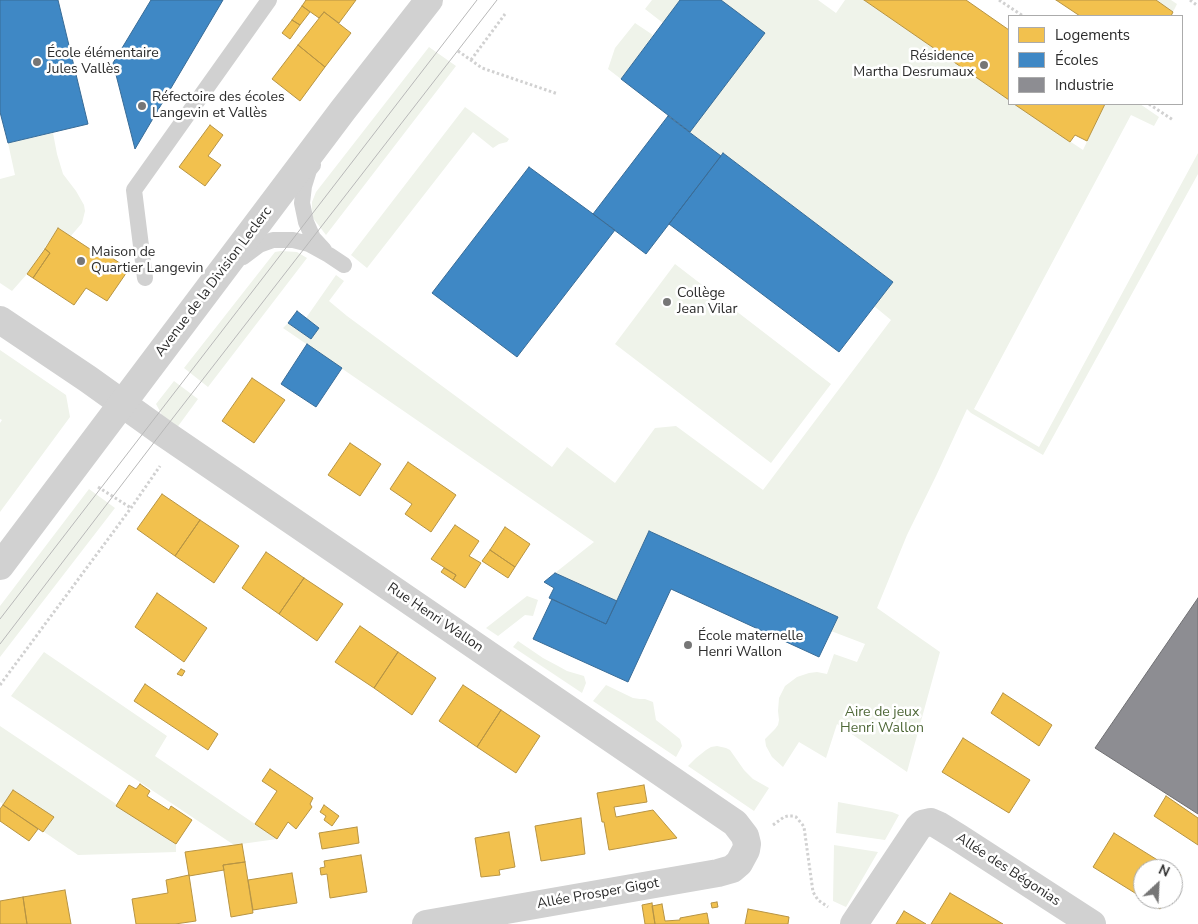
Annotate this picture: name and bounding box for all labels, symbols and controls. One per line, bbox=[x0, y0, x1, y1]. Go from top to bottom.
legend bbox=[1008, 15, 1183, 105]
text: Logements bbox=[1055, 25, 1130, 45]
place label: École élémentaire Jules Vallès bbox=[47, 46, 159, 78]
place label: Résidence Martha Desrumaux bbox=[853, 49, 974, 82]
text: Écoles bbox=[1055, 50, 1098, 70]
marker: École élémentaire Jules Vallès bbox=[31, 56, 43, 68]
marker: Résidence Martha Desrumaux bbox=[978, 59, 990, 71]
text: Industrie bbox=[1055, 75, 1114, 95]
place label: Réfectoire des écoles Langevin et Vallès bbox=[152, 90, 285, 122]
marker: Réfectoire des écoles Langevin et Vallès bbox=[136, 100, 148, 112]
street label: Avenue de la Division Leclerc bbox=[152, 204, 276, 360]
place label: Maison de Quartier Langevin bbox=[91, 245, 204, 278]
marker: Maison de Quartier Langevin bbox=[75, 255, 87, 267]
place label: Collège Jean Vilar bbox=[677, 286, 737, 318]
marker: Collège Jean Vilar bbox=[661, 296, 673, 308]
street label: Rue Henri Wallon bbox=[384, 580, 486, 656]
place label: École maternelle Henri Wallon bbox=[698, 629, 803, 662]
marker: École maternelle Henri Wallon bbox=[682, 639, 694, 651]
park label: Aire de jeux Henri Wallon bbox=[840, 705, 924, 738]
street label: Allée des Bégonias bbox=[953, 830, 1063, 910]
north arrow bbox=[1133, 859, 1183, 909]
text: N bbox=[1155, 860, 1173, 882]
street label: Allée Prosper Gigot bbox=[536, 875, 660, 913]

